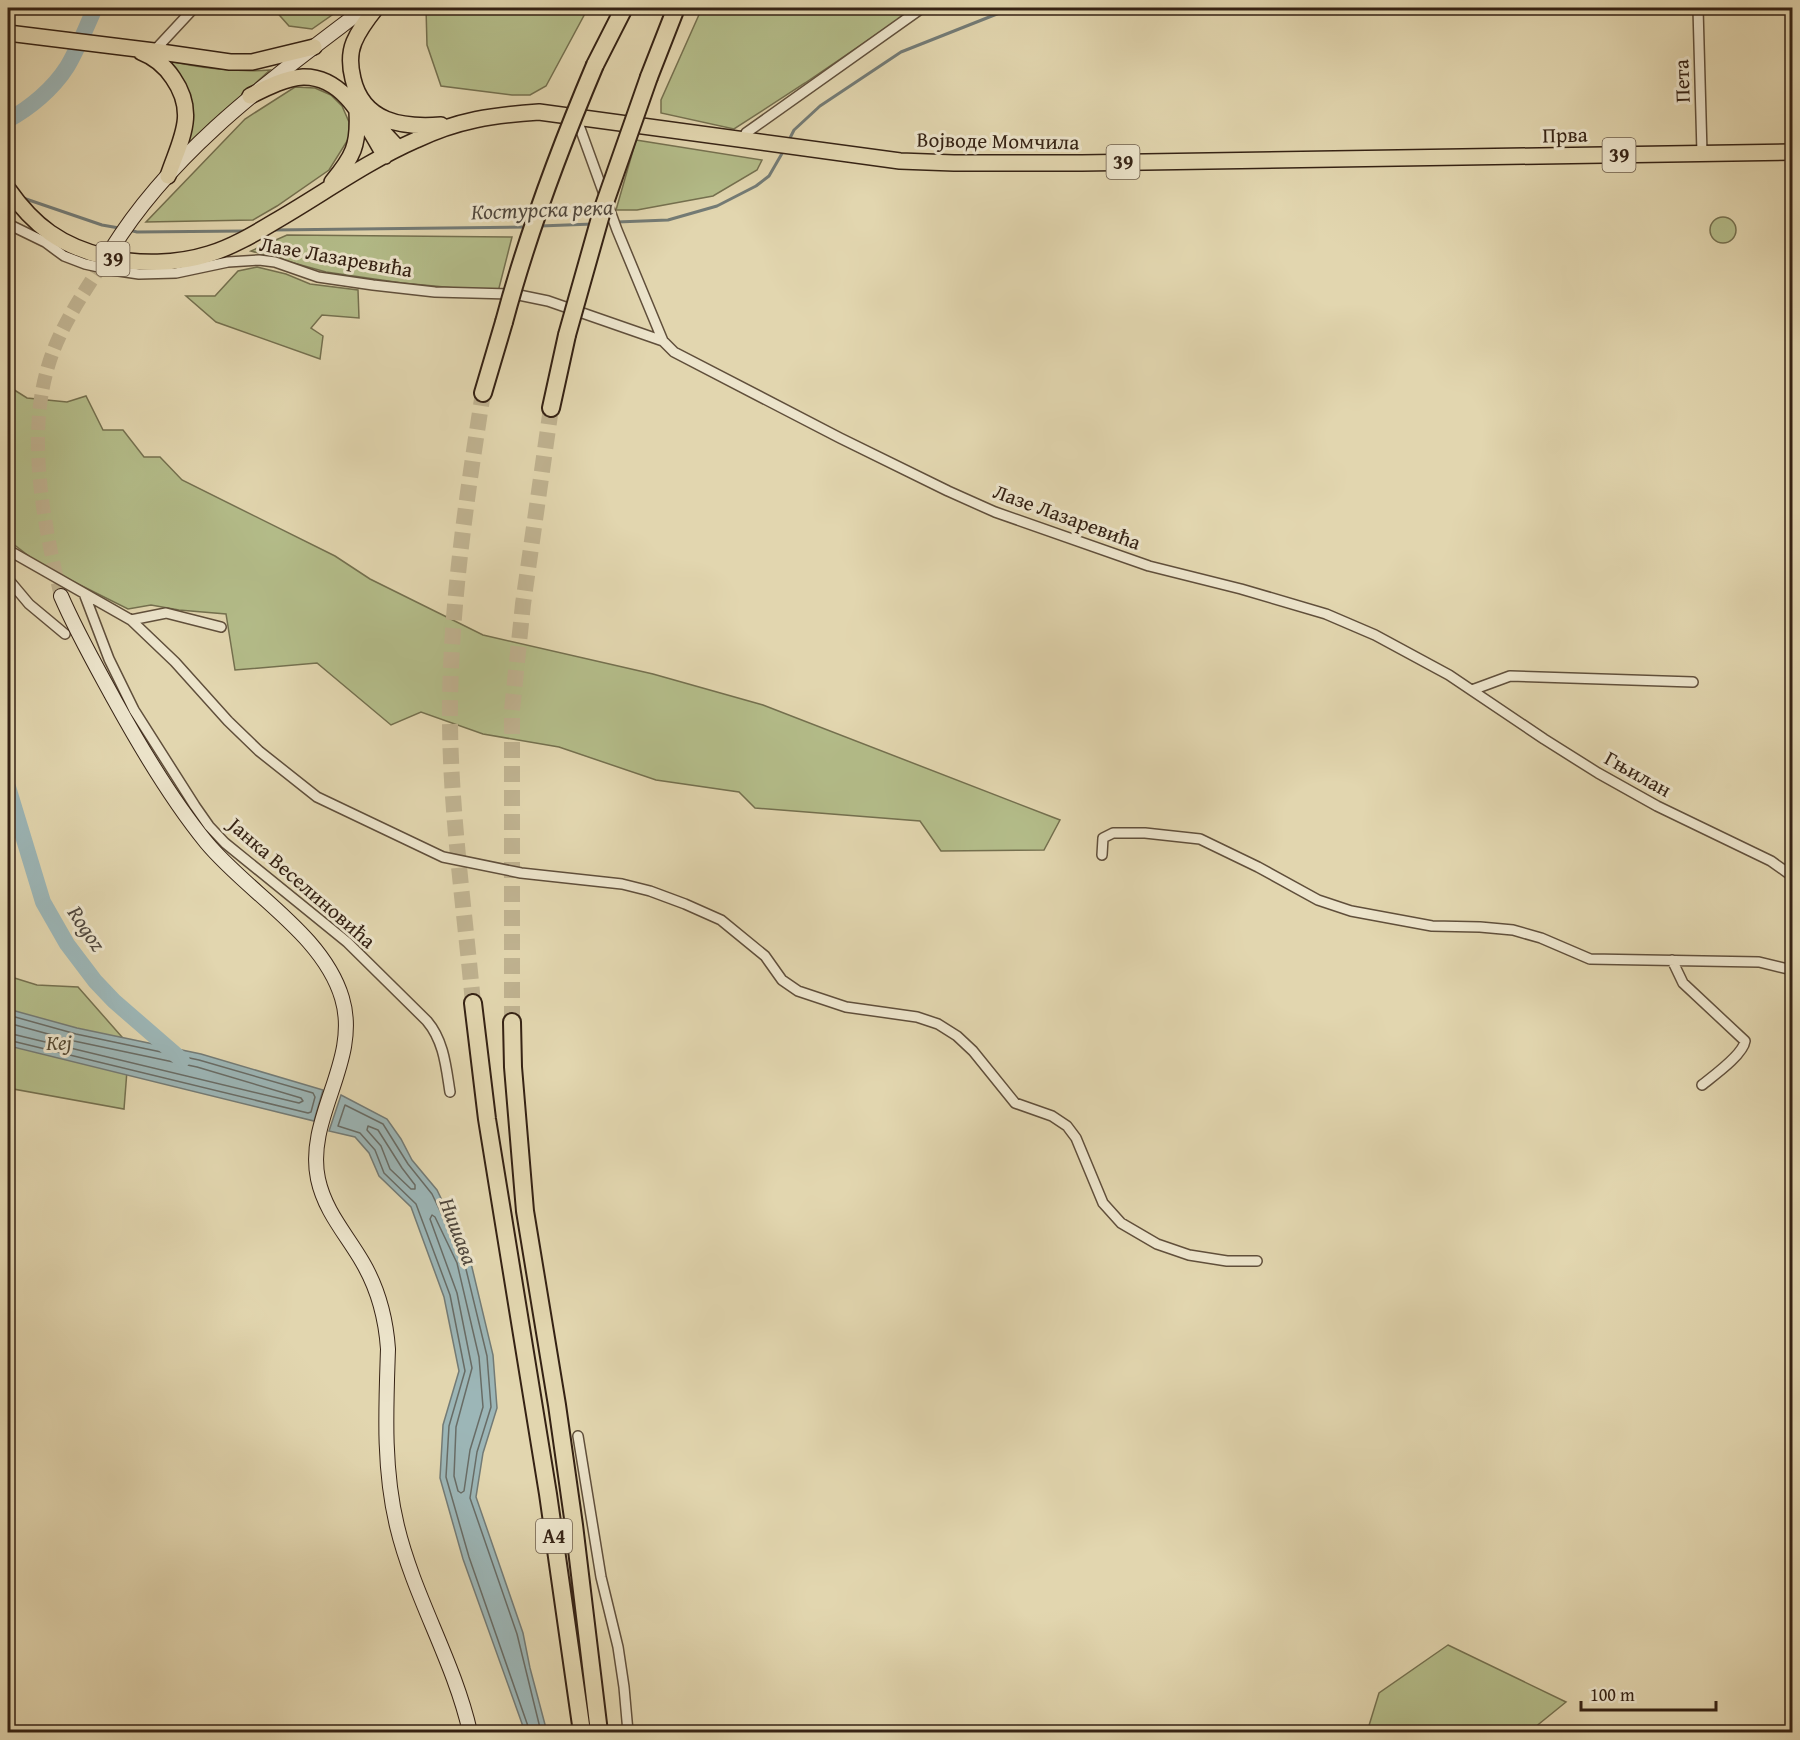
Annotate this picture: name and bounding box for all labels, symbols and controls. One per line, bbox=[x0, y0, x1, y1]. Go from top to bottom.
street label: Пета bbox=[1665, 59, 1698, 103]
street label: Прва bbox=[1542, 119, 1588, 150]
street label: Војводе Момчила bbox=[916, 124, 1080, 157]
road number: 39 bbox=[1602, 138, 1636, 172]
road number: 39 bbox=[1106, 145, 1140, 179]
water label: Костурска река bbox=[470, 191, 614, 227]
street label: Лазе Лазаревића bbox=[257, 228, 415, 285]
road number: 39 bbox=[96, 242, 130, 276]
street label: Лазе Лазаревића bbox=[989, 475, 1145, 558]
street label: Гњилан bbox=[1599, 742, 1677, 805]
street label: Јанка Веселиновића bbox=[219, 808, 383, 956]
water label: Rogoz bbox=[59, 898, 114, 958]
park label: Кеј bbox=[46, 1027, 72, 1058]
water label: Нишава bbox=[432, 1193, 486, 1269]
road number: A4 bbox=[536, 1519, 572, 1553]
scale bar bbox=[1581, 1674, 1716, 1712]
text: 100 m bbox=[1590, 1681, 1635, 1708]

